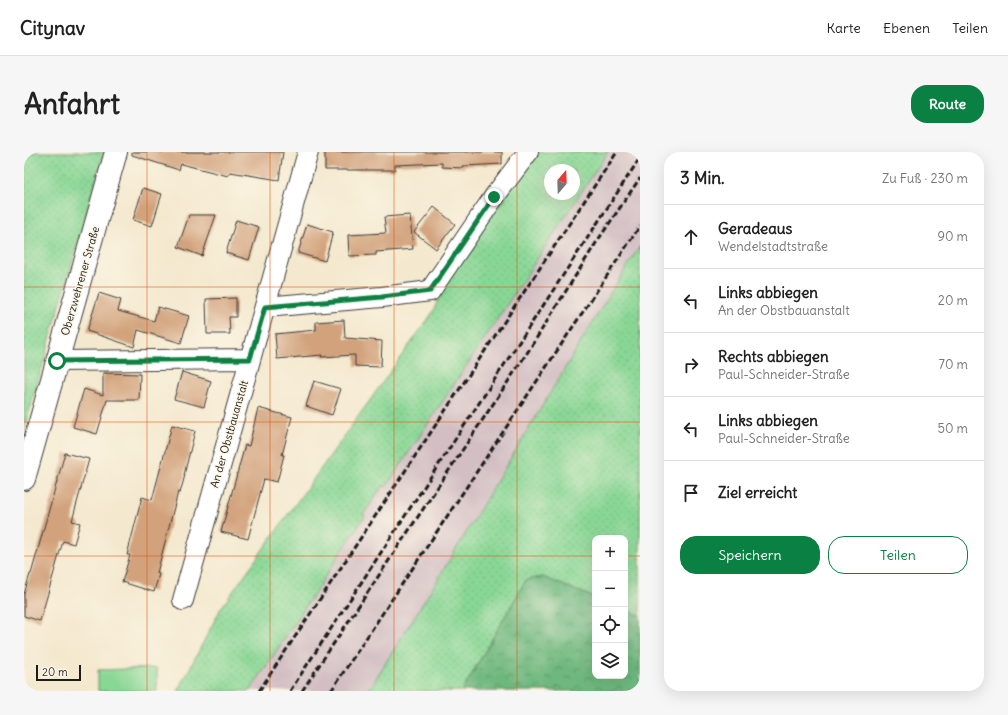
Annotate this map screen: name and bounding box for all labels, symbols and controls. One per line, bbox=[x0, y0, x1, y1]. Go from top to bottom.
text: Citynav bbox=[20, 16, 85, 40]
text: Karte bbox=[827, 19, 861, 37]
text: Ebenen bbox=[883, 19, 930, 37]
text: Teilen bbox=[952, 19, 988, 37]
button: Route bbox=[911, 85, 984, 123]
text: Anfahrt bbox=[24, 86, 120, 122]
north arrow bbox=[544, 164, 580, 200]
text: 3 Min. bbox=[680, 167, 725, 189]
text: Zu Fuß · 230 m bbox=[882, 170, 968, 187]
route end bbox=[485, 188, 503, 206]
text: Geradeaus bbox=[718, 219, 792, 238]
street label: Oberzwehrener Straße bbox=[58, 225, 102, 337]
icon: ahead bbox=[680, 226, 702, 248]
text: 90 m bbox=[937, 228, 968, 245]
text: Wendelstadtstraße bbox=[718, 238, 828, 255]
text: Links abbiegen bbox=[718, 283, 818, 302]
icon: left bbox=[680, 290, 702, 312]
text: 20 m bbox=[938, 292, 968, 309]
text: An der Obstbauanstalt bbox=[718, 302, 850, 319]
text: Rechts abbiegen bbox=[718, 347, 829, 366]
route start bbox=[48, 352, 66, 370]
icon: right bbox=[680, 354, 702, 376]
text: 70 m bbox=[939, 356, 968, 373]
text: Paul-Schneider-Straße bbox=[718, 366, 850, 383]
street label: An der Obstbauanstalt bbox=[207, 378, 251, 489]
text: Links abbiegen bbox=[718, 411, 818, 430]
icon: left bbox=[680, 418, 702, 440]
text: 50 m bbox=[937, 420, 968, 437]
text: Paul-Schneider-Straße bbox=[718, 430, 850, 447]
icon: arrive bbox=[680, 482, 702, 504]
text: Ziel erreicht bbox=[718, 483, 797, 502]
map controls bbox=[592, 535, 628, 679]
button: + bbox=[592, 535, 628, 571]
button: Speichern bbox=[680, 536, 820, 574]
button: Teilen bbox=[828, 536, 968, 574]
button: − bbox=[592, 571, 628, 607]
button: locate bbox=[592, 607, 628, 643]
button: layers bbox=[592, 643, 628, 679]
scale bar bbox=[36, 663, 81, 682]
text: 20 m bbox=[42, 665, 68, 679]

